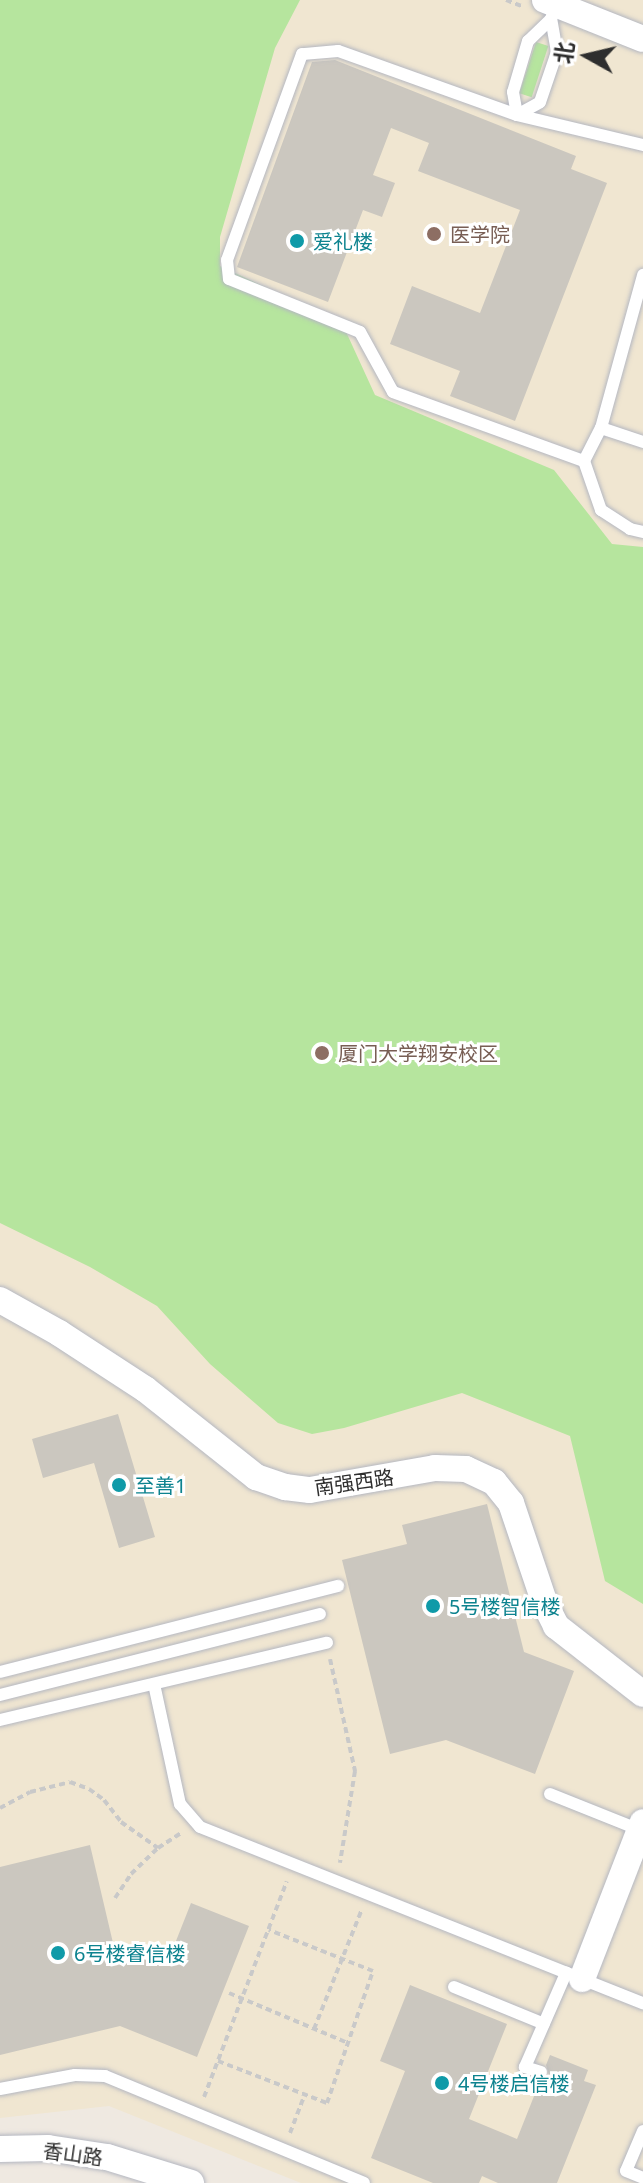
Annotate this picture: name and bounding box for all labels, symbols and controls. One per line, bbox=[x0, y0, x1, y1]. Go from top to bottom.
north arrow bbox=[547, 16, 627, 96]
text: 北 bbox=[547, 40, 580, 66]
place label: 医学院 bbox=[450, 222, 510, 246]
marker: 医学院 bbox=[425, 225, 443, 243]
place label: 爱礼楼 bbox=[313, 229, 373, 253]
marker: 爱礼楼 bbox=[288, 232, 306, 250]
place label: 厦门大学翔安校区 bbox=[338, 1041, 498, 1065]
marker: 厦门大学翔安校区 bbox=[313, 1044, 331, 1062]
street label: 南强西路 bbox=[313, 1465, 395, 1499]
place label: 至善1 bbox=[135, 1473, 186, 1497]
marker: 至善1 bbox=[110, 1476, 128, 1494]
place label: 5号楼智信楼 bbox=[449, 1594, 560, 1618]
marker: 5号楼智信楼 bbox=[424, 1597, 442, 1615]
place label: 6号楼睿信楼 bbox=[74, 1941, 185, 1965]
marker: 6号楼睿信楼 bbox=[49, 1944, 67, 1962]
place label: 4号楼启信楼 bbox=[458, 2071, 569, 2095]
marker: 4号楼启信楼 bbox=[433, 2074, 451, 2092]
street label: 香山路 bbox=[42, 2138, 104, 2170]

